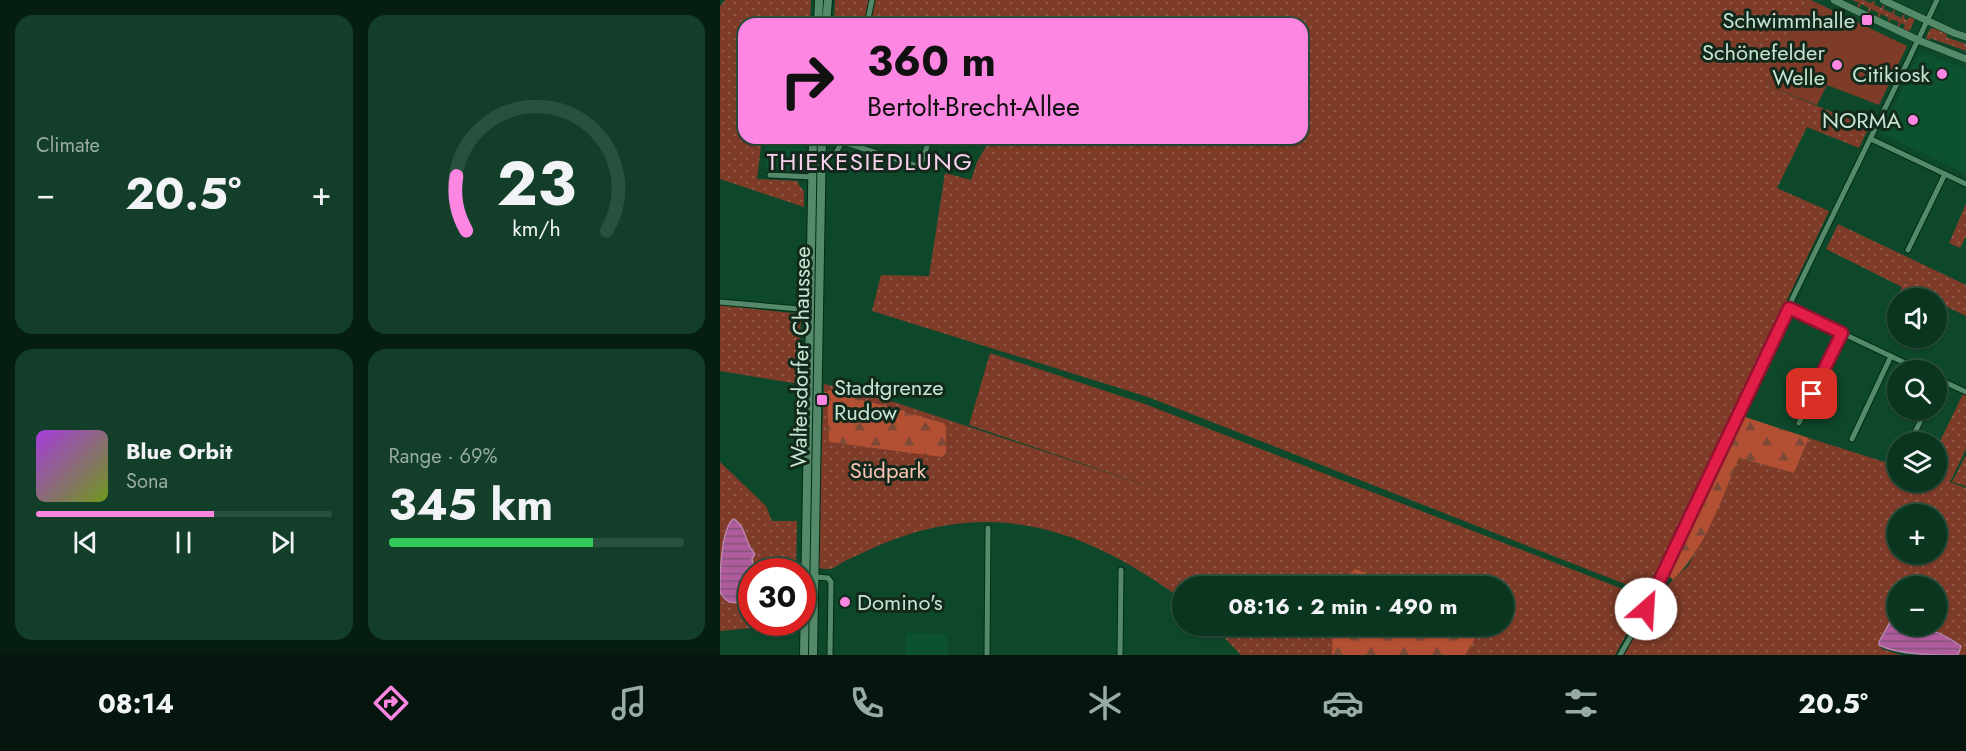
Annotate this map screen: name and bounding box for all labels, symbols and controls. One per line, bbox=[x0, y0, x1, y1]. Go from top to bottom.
place label: Schwimmhalle bbox=[1722, 4, 1855, 36]
marker: Schwimmhalle bbox=[1860, 13, 1874, 27]
text: 360 m bbox=[867, 31, 996, 92]
place label: Schönefelder Welle bbox=[1702, 36, 1825, 93]
icon: right bbox=[768, 42, 846, 120]
marker: Schönefelder Welle bbox=[1830, 58, 1844, 72]
place label: Citikiosk bbox=[1852, 58, 1930, 90]
marker: Citikiosk bbox=[1935, 67, 1949, 81]
text: Bertolt-Brecht-Allee bbox=[867, 87, 1080, 126]
place label: NORMA bbox=[1822, 104, 1901, 136]
marker: NORMA bbox=[1906, 113, 1920, 127]
text: Climate bbox=[36, 131, 100, 160]
text: 23 bbox=[496, 138, 576, 228]
district label: THIEKESIEDLUNG bbox=[767, 144, 973, 179]
text: 20.5° bbox=[125, 161, 241, 226]
text: − bbox=[36, 170, 55, 217]
text: + bbox=[311, 170, 331, 217]
text: km/h bbox=[512, 214, 560, 245]
street label: Waltersdorfer Chaussee bbox=[782, 246, 818, 468]
map controls bbox=[1887, 288, 1947, 636]
button: sound bbox=[1887, 288, 1947, 348]
button: search bbox=[1887, 360, 1947, 420]
pin bbox=[1786, 368, 1837, 419]
place label: Stadtgrenze Rudow bbox=[834, 371, 944, 428]
icon: arrive bbox=[1795, 377, 1828, 410]
marker: Stadtgrenze Rudow bbox=[815, 393, 829, 407]
button: layers bbox=[1887, 432, 1947, 492]
text: Blue Orbit bbox=[126, 435, 232, 467]
text: Range · 69% bbox=[389, 442, 498, 471]
park label: Südpark bbox=[850, 454, 927, 486]
text: Sona bbox=[126, 467, 168, 496]
text: 345 km bbox=[389, 472, 553, 537]
button: + bbox=[1887, 504, 1947, 564]
icon: previous bbox=[69, 526, 102, 559]
icon: pause bbox=[167, 526, 200, 559]
icon: next bbox=[266, 526, 299, 559]
speed limit sign: 30 bbox=[738, 558, 816, 636]
button: − bbox=[1887, 576, 1947, 636]
position arrow bbox=[1614, 577, 1678, 641]
place label: Domino's bbox=[857, 586, 943, 618]
text: 08:16 · 2 min · 490 m bbox=[1229, 590, 1458, 622]
marker: Domino's bbox=[838, 595, 852, 609]
icon: directions bbox=[370, 682, 412, 724]
icon: music bbox=[608, 682, 650, 724]
icon: phone bbox=[846, 682, 888, 724]
icon: climate bbox=[1084, 682, 1126, 724]
icon: car bbox=[1322, 682, 1364, 724]
icon: filters bbox=[1560, 682, 1602, 724]
text: 08:14 bbox=[98, 684, 174, 723]
text: 20.5° bbox=[1798, 684, 1868, 723]

